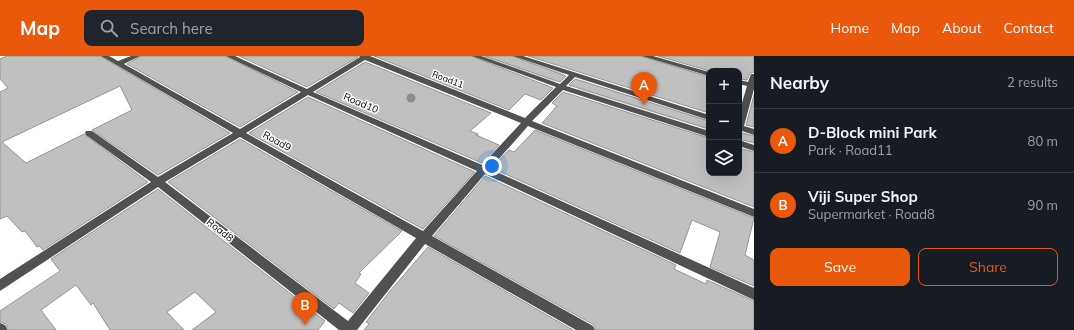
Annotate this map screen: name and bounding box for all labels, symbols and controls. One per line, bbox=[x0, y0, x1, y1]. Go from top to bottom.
search box bbox=[84, 10, 364, 46]
text: Map bbox=[20, 16, 60, 40]
icon: search bbox=[98, 17, 120, 39]
text: Search here bbox=[130, 19, 213, 38]
text: Home bbox=[830, 19, 869, 37]
text: Map bbox=[891, 19, 920, 37]
text: About bbox=[942, 19, 982, 37]
text: Contact bbox=[1004, 19, 1054, 37]
street label: Road11 bbox=[431, 68, 465, 90]
map controls bbox=[706, 68, 742, 176]
button: + bbox=[706, 68, 742, 104]
pin: A bbox=[631, 72, 657, 105]
text: Nearby bbox=[770, 72, 829, 93]
text: 2 results bbox=[1007, 74, 1058, 90]
street label: Road10 bbox=[342, 90, 380, 116]
button: − bbox=[706, 104, 742, 140]
text: D-Block mini Park bbox=[808, 123, 937, 142]
street label: Road9 bbox=[260, 128, 294, 154]
text: A bbox=[778, 133, 788, 149]
text: 80 m bbox=[1028, 133, 1058, 149]
button: layers bbox=[706, 140, 742, 176]
text: Park · Road11 bbox=[808, 142, 893, 158]
your location bbox=[482, 156, 502, 176]
text: Viji Super Shop bbox=[808, 187, 918, 206]
text: B bbox=[779, 197, 787, 213]
text: 90 m bbox=[1028, 197, 1058, 213]
text: Supermarket · Road8 bbox=[808, 206, 935, 222]
street label: Road8 bbox=[204, 215, 236, 245]
button: Save bbox=[770, 248, 910, 286]
button: Share bbox=[918, 248, 1058, 286]
pin: B bbox=[292, 292, 318, 325]

